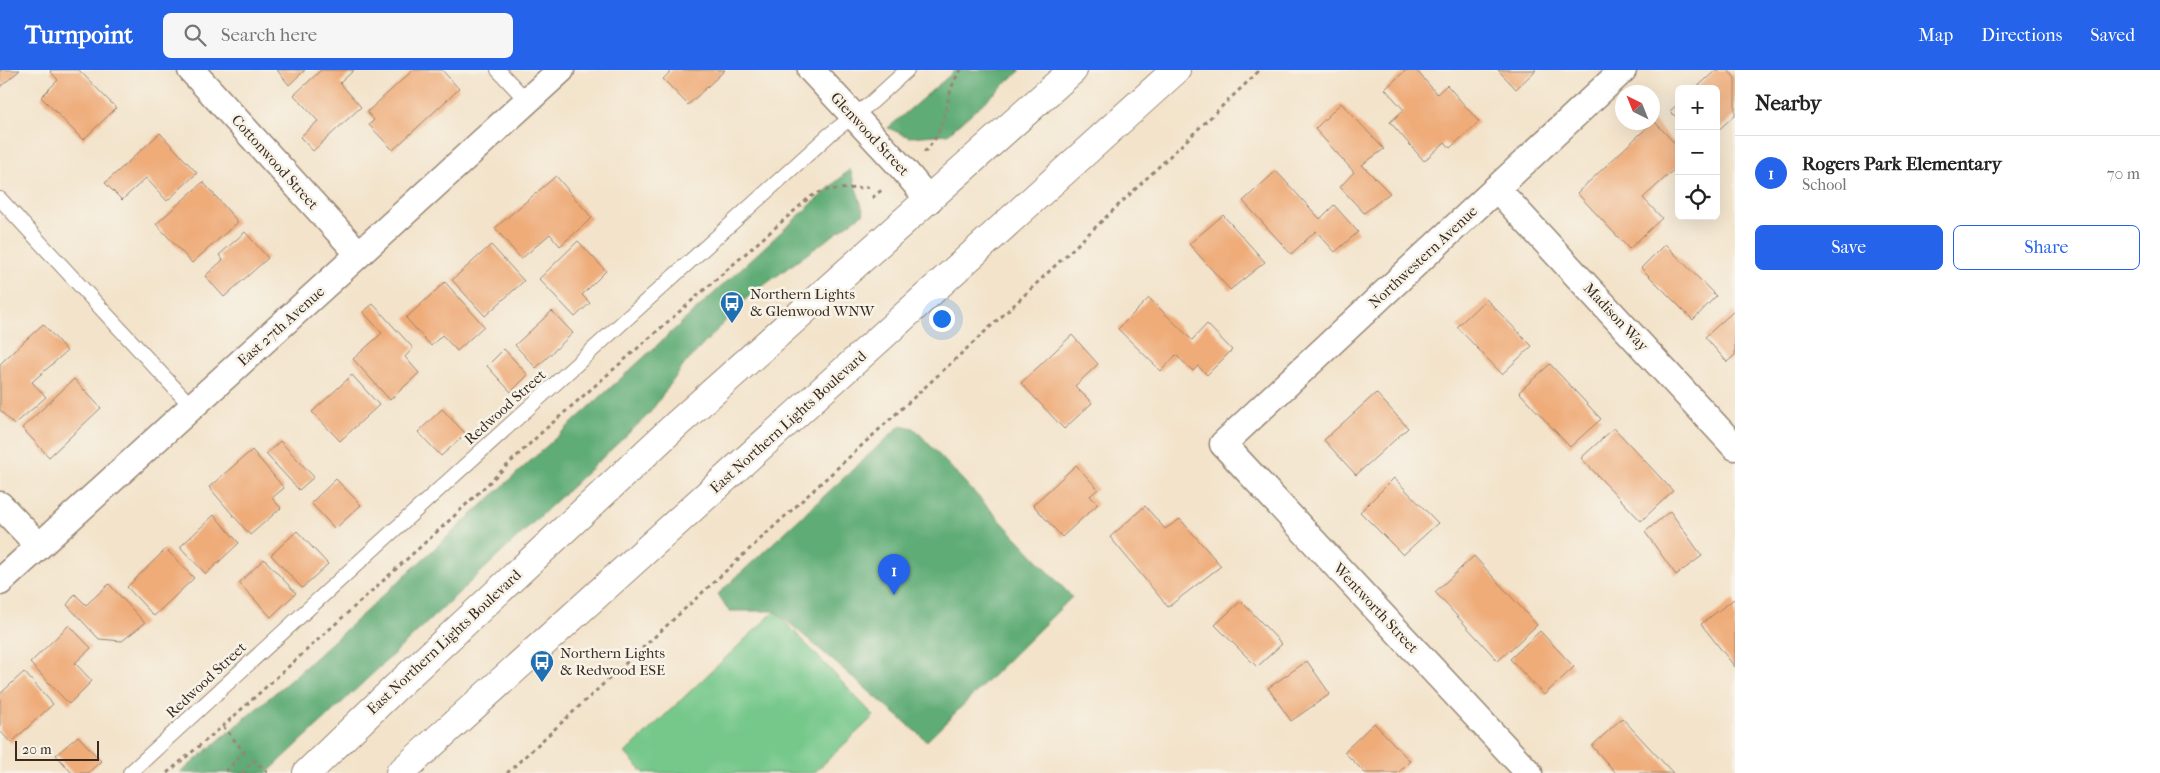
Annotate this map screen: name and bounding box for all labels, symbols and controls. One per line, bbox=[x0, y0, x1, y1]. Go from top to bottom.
search box bbox=[163, 13, 513, 58]
text: Turnpoint bbox=[25, 21, 133, 49]
icon: search bbox=[181, 21, 209, 49]
text: Search here bbox=[221, 24, 317, 46]
text: Map bbox=[1919, 25, 1953, 46]
text: Directions bbox=[1981, 25, 2062, 46]
text: Saved bbox=[2090, 25, 2135, 46]
north arrow bbox=[1615, 85, 1660, 130]
map controls bbox=[1675, 85, 1720, 220]
button: + bbox=[1675, 85, 1720, 130]
street label: Glenwood Street bbox=[827, 89, 914, 180]
text: Nearby bbox=[1755, 91, 1821, 115]
street label: Cottonwood Street bbox=[228, 111, 323, 214]
button: − bbox=[1675, 130, 1720, 175]
text: Rogers Park Elementary bbox=[1802, 153, 2002, 175]
text: 1 bbox=[1768, 164, 1774, 183]
text: 70 m bbox=[2107, 164, 2140, 183]
button: locate bbox=[1675, 175, 1720, 220]
text: School bbox=[1802, 175, 1847, 194]
street label: Northwestern Avenue bbox=[1365, 202, 1481, 312]
button: Save bbox=[1755, 225, 1943, 270]
button: Share bbox=[1953, 225, 2140, 270]
street label: Madison Way bbox=[1580, 279, 1653, 356]
street label: East 27th Avenue bbox=[234, 282, 329, 370]
place label: Northern Lights & Glenwood WNW bbox=[750, 285, 876, 320]
bus stop icon: Northern Lights & Glenwood WNW bbox=[719, 290, 745, 324]
your location bbox=[929, 306, 955, 332]
street label: East Northern Lights Boulevard bbox=[706, 346, 871, 497]
street label: Redwood Street bbox=[461, 365, 550, 448]
pin: 1 bbox=[878, 554, 910, 595]
street label: Wentworth Street bbox=[1329, 559, 1423, 657]
street label: East Northern Lights Boulevard bbox=[363, 565, 525, 718]
street label: Redwood Street bbox=[162, 638, 250, 722]
place label: Northern Lights & Redwood ESE bbox=[560, 644, 666, 679]
bus stop icon: Northern Lights & Redwood ESE bbox=[529, 649, 555, 683]
scale bar bbox=[15, 738, 99, 761]
text: 20 m bbox=[22, 741, 52, 758]

